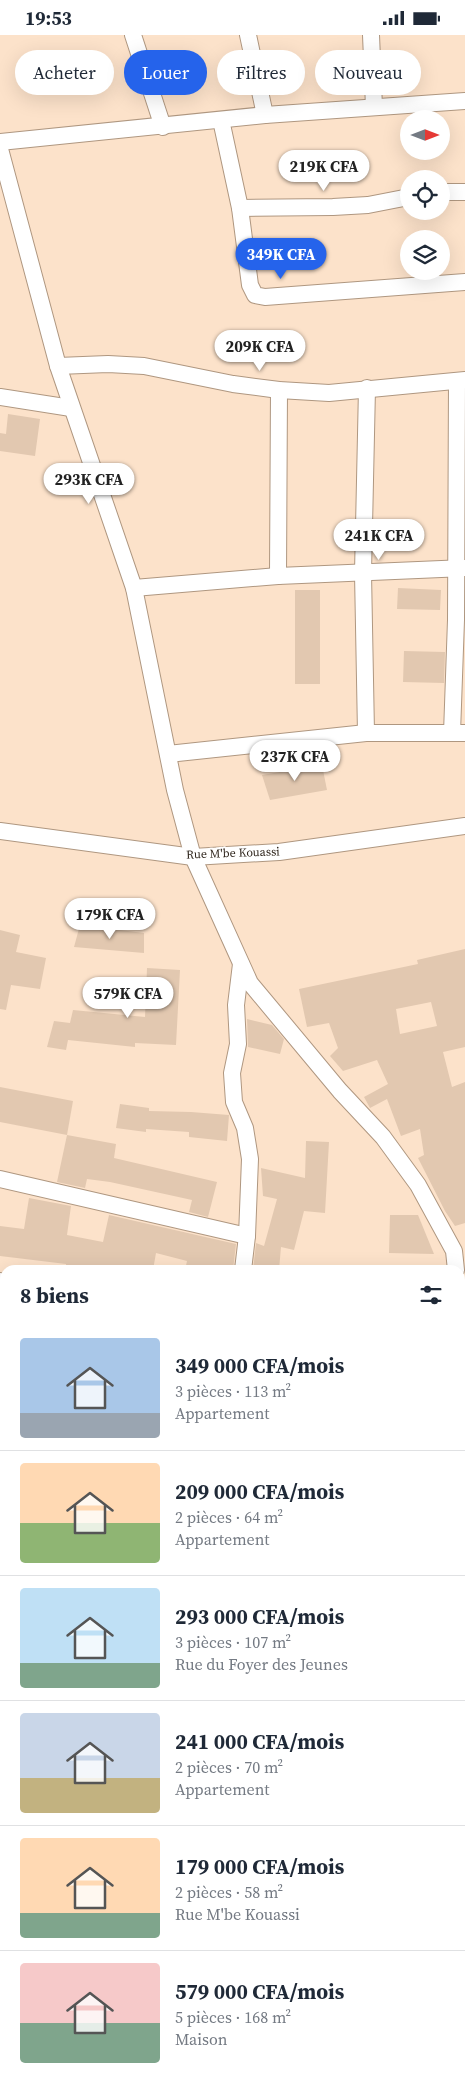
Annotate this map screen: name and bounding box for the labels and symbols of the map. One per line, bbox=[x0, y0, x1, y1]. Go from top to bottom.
north arrow bbox=[400, 110, 450, 160]
pin: 219K CFA bbox=[272, 149, 376, 192]
pin: 349K CFA bbox=[229, 237, 333, 280]
pin: 209K CFA bbox=[208, 329, 312, 372]
pin: 293K CFA bbox=[37, 463, 141, 505]
pin: 241K CFA bbox=[327, 519, 431, 561]
pin: 237K CFA bbox=[243, 739, 347, 782]
street label: Rue M'be Kouassi bbox=[186, 843, 280, 863]
pin: 179K CFA bbox=[58, 897, 162, 940]
pin: 579K CFA bbox=[76, 977, 180, 1019]

